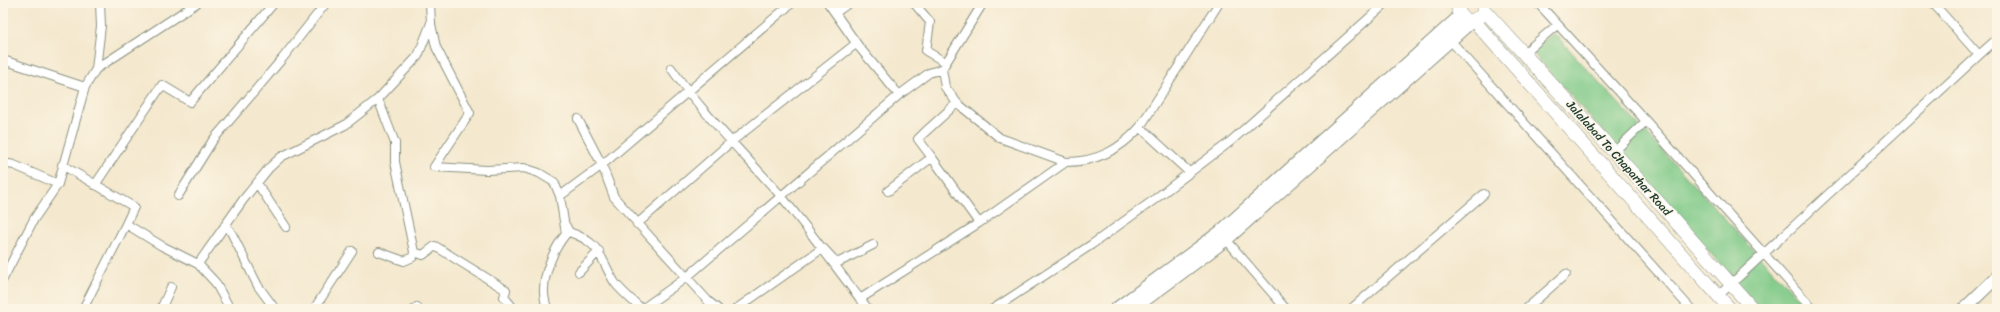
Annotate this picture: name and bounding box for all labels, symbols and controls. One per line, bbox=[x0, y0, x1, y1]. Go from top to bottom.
street label: Jalalabad To Chaparhar Road bbox=[1560, 94, 1679, 222]

